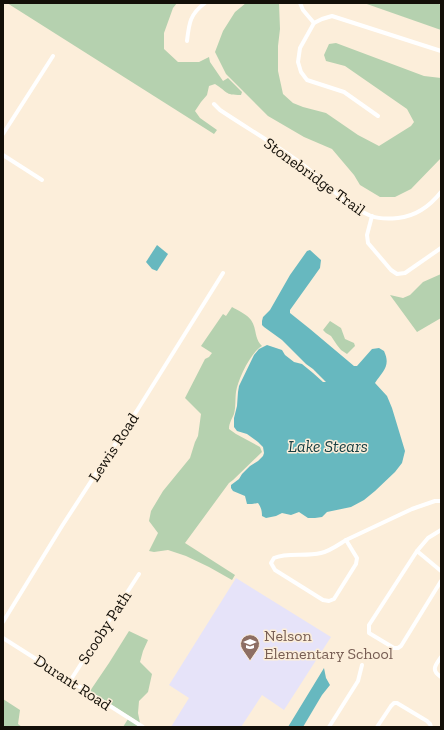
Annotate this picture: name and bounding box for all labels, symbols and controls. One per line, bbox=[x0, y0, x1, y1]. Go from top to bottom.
street label: Stonebridge Trail bbox=[260, 133, 369, 219]
street label: Lewis Road bbox=[84, 409, 143, 485]
water label: Lake Stears bbox=[288, 436, 368, 456]
street label: Scooby Path bbox=[74, 587, 135, 668]
place label: Nelson Elementary School bbox=[264, 626, 393, 663]
school or university icon: Nelson Elementary School bbox=[239, 633, 261, 661]
street label: Durant Road bbox=[31, 651, 115, 714]

